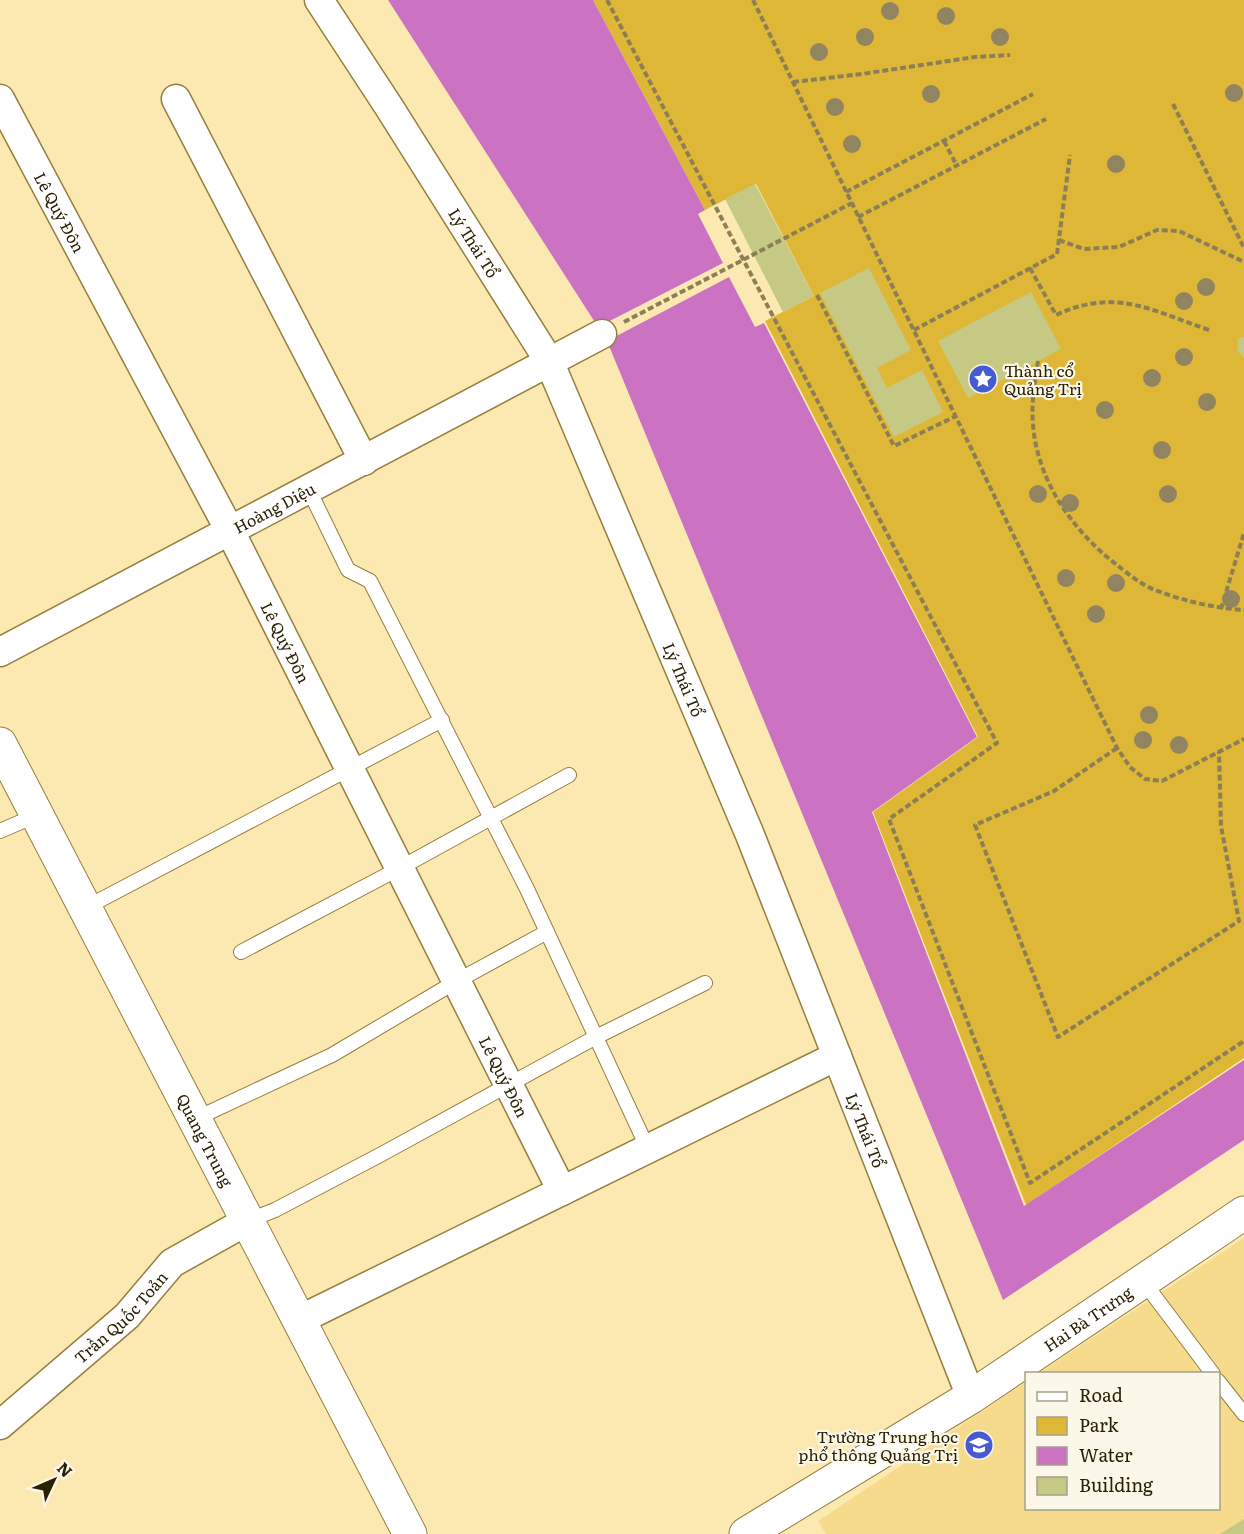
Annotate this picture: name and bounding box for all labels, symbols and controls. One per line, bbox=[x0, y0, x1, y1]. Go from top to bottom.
street label: Lê Quý Đôn bbox=[29, 167, 92, 257]
street label: Lý Thái Tổ bbox=[443, 203, 505, 282]
place label: Thành cổ Quảng Trị bbox=[1004, 358, 1082, 400]
place icon: Thành cổ Quảng Trị bbox=[967, 363, 999, 395]
street label: Hoàng Diệu bbox=[229, 476, 319, 539]
street label: Lê Quý Đôn bbox=[255, 598, 317, 687]
street label: Lý Thái Tổ bbox=[658, 639, 710, 720]
street label: Lê Quý Đôn bbox=[474, 1032, 535, 1122]
street label: Quang Trung bbox=[171, 1089, 240, 1191]
street label: Lý Thái Tổ bbox=[840, 1089, 892, 1171]
street label: Trần Quốc Toản bbox=[68, 1265, 173, 1369]
street label: Hai Bà Trưng bbox=[1038, 1280, 1137, 1357]
legend bbox=[1025, 1372, 1220, 1510]
text: Road bbox=[1079, 1381, 1123, 1408]
text: Park bbox=[1079, 1411, 1120, 1438]
place label: Trường Trung học phổ thông Quảng Trị bbox=[799, 1424, 958, 1466]
school or university icon: Trường Trung học phổ thông Quảng Trị bbox=[963, 1429, 995, 1461]
text: Water bbox=[1079, 1441, 1133, 1468]
north arrow bbox=[24, 1450, 84, 1510]
text: N bbox=[52, 1456, 79, 1482]
text: Building bbox=[1079, 1471, 1154, 1498]

